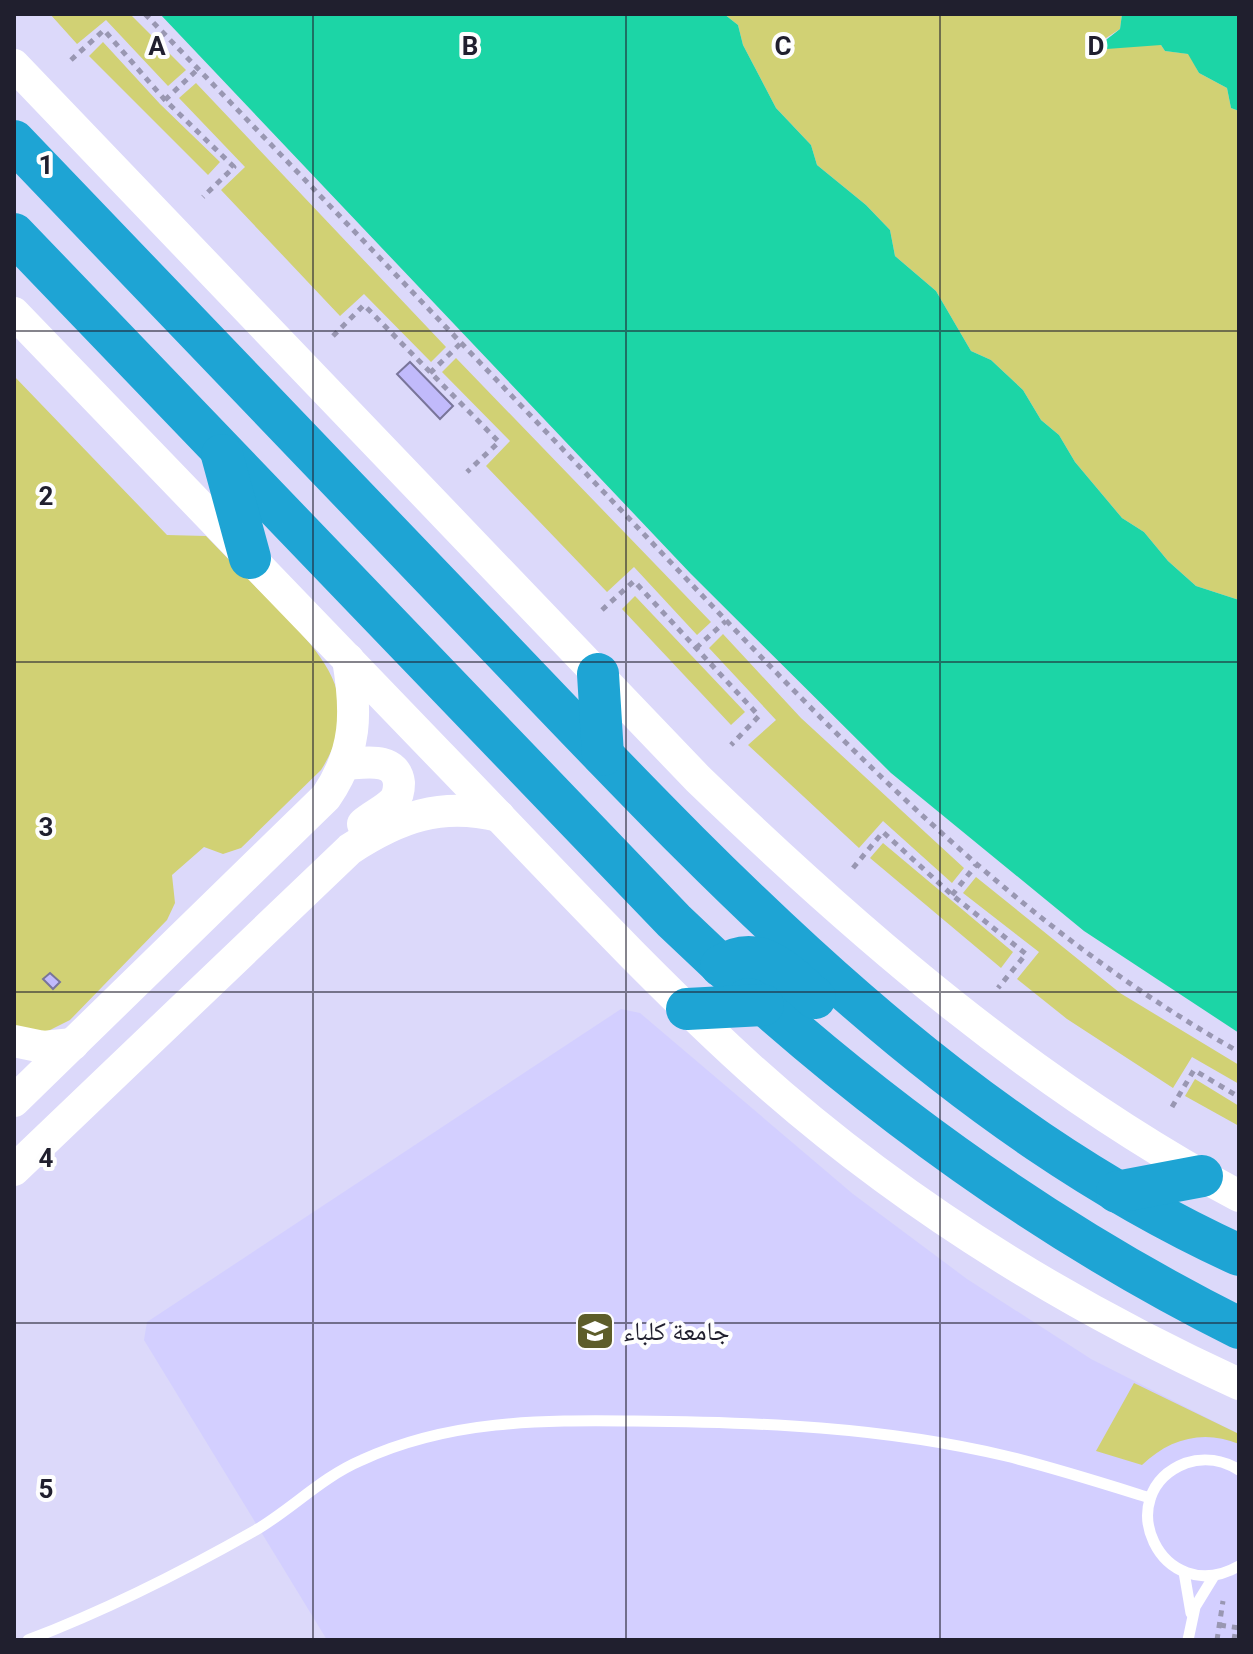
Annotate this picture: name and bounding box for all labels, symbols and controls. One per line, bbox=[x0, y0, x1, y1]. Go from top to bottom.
text: A bbox=[148, 31, 166, 61]
text: B bbox=[462, 31, 478, 61]
text: C bbox=[774, 31, 792, 61]
text: D bbox=[1088, 31, 1104, 61]
text: 1 bbox=[39, 150, 53, 180]
text: 2 bbox=[39, 481, 53, 511]
text: 3 bbox=[39, 812, 53, 842]
text: 4 bbox=[39, 1143, 54, 1173]
school or university icon: جامعة كلباء bbox=[574, 1310, 616, 1352]
place label: جامعة كلباء bbox=[623, 1316, 730, 1346]
text: 5 bbox=[39, 1474, 53, 1504]

